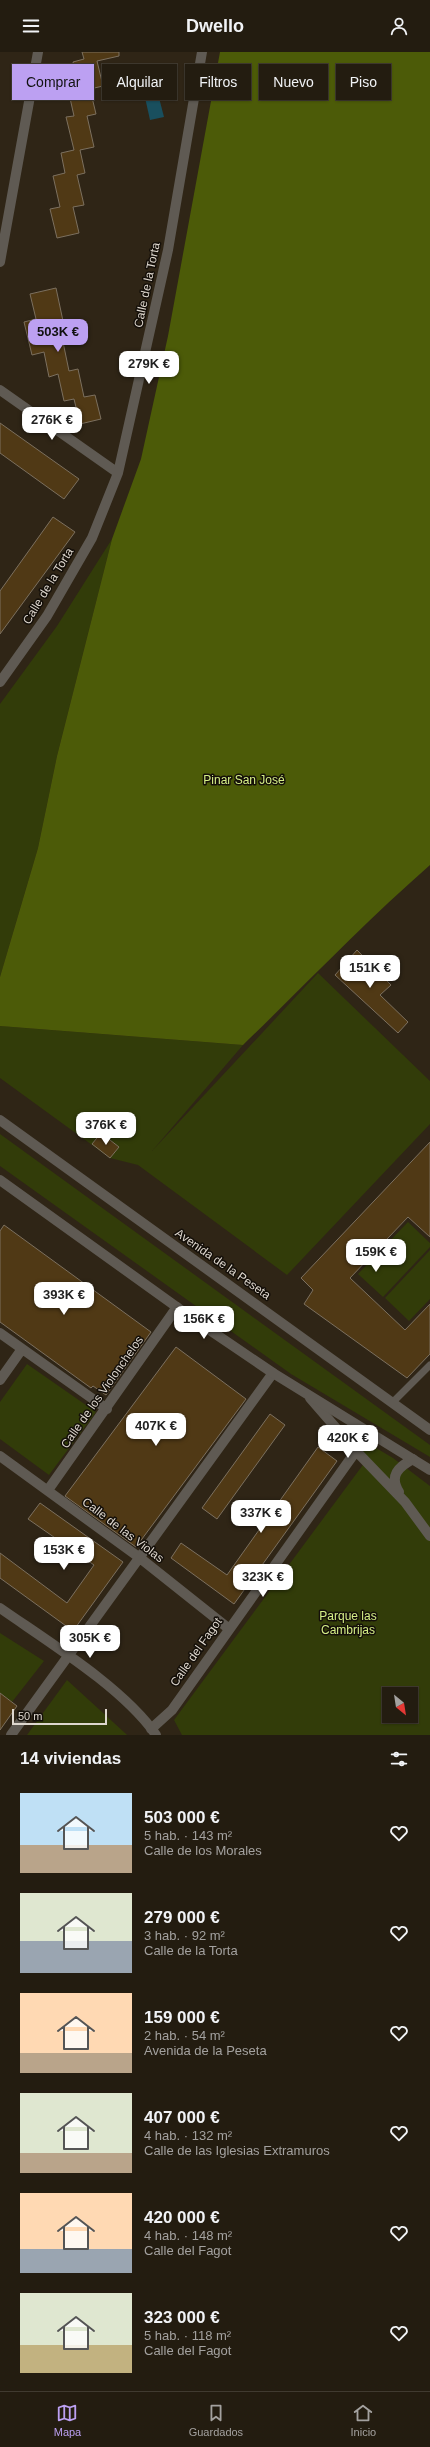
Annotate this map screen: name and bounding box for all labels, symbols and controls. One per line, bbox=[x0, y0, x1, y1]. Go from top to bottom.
icon: menu bbox=[20, 15, 42, 37]
icon: person bbox=[388, 15, 410, 37]
text: Dwello bbox=[186, 16, 244, 36]
chip: Comprar bbox=[12, 64, 94, 100]
chip: Alquilar bbox=[102, 64, 177, 100]
chip: Filtros bbox=[185, 64, 251, 100]
chip: Nuevo bbox=[259, 64, 328, 100]
chip: Piso bbox=[336, 64, 391, 100]
street label: Calle de la Torta bbox=[131, 241, 163, 329]
pin: 503K € bbox=[25, 319, 91, 353]
text: 503K € bbox=[37, 324, 79, 339]
pin: 279K € bbox=[116, 351, 182, 385]
text: 279K € bbox=[128, 356, 170, 371]
pin: 276K € bbox=[19, 407, 85, 441]
text: 276K € bbox=[31, 412, 73, 427]
street label: Calle de la Torta bbox=[20, 545, 76, 627]
park label: Pinar San José bbox=[203, 773, 285, 787]
pin: 151K € bbox=[337, 955, 403, 989]
text: 151K € bbox=[349, 960, 391, 975]
pin: 376K € bbox=[73, 1112, 139, 1146]
text: 376K € bbox=[85, 1117, 127, 1132]
street label: Avenida de la Peseta bbox=[173, 1226, 274, 1302]
pin: 159K € bbox=[343, 1239, 409, 1273]
text: 159K € bbox=[355, 1244, 397, 1259]
pin: 393K € bbox=[31, 1282, 97, 1316]
text: 393K € bbox=[43, 1287, 85, 1302]
pin: 156K € bbox=[171, 1306, 237, 1340]
text: 156K € bbox=[183, 1311, 225, 1326]
street label: Calle de los Violonchelos bbox=[58, 1333, 146, 1451]
pin: 407K € bbox=[123, 1413, 189, 1447]
text: 407K € bbox=[135, 1418, 177, 1433]
pin: 420K € bbox=[315, 1425, 381, 1459]
text: 420K € bbox=[327, 1430, 369, 1445]
street label: Calle de las Violas bbox=[79, 1495, 167, 1565]
pin: 337K € bbox=[228, 1500, 294, 1534]
text: 337K € bbox=[240, 1505, 282, 1520]
pin: 153K € bbox=[31, 1537, 97, 1571]
text: 153K € bbox=[43, 1542, 85, 1557]
pin: 323K € bbox=[230, 1564, 296, 1598]
text: 323K € bbox=[242, 1569, 284, 1584]
park label: Parque las Cambrijas bbox=[319, 1609, 377, 1637]
street label: Calle del Fagot bbox=[167, 1614, 225, 1689]
pin: 305K € bbox=[57, 1625, 123, 1659]
text: 305K € bbox=[69, 1630, 111, 1645]
north arrow bbox=[382, 1687, 418, 1723]
map controls bbox=[382, 1687, 418, 1723]
scale bar bbox=[12, 1707, 107, 1726]
text: 50 m bbox=[18, 1710, 42, 1722]
icon: filters bbox=[388, 1748, 410, 1770]
text: 14 viviendas bbox=[20, 1749, 121, 1768]
text: 503 000 € bbox=[144, 1808, 220, 1827]
icon: home bbox=[52, 1809, 100, 1857]
icon: heart bbox=[388, 1822, 410, 1844]
text: 5 hab. · 143 m² bbox=[144, 1828, 232, 1843]
text: Calle de los Morales bbox=[144, 1843, 262, 1858]
text: 279 000 € bbox=[144, 1908, 220, 1927]
icon: home bbox=[52, 1909, 100, 1957]
icon: heart bbox=[388, 1922, 410, 1944]
text: 3 hab. · 92 m² bbox=[144, 1928, 225, 1943]
text: Calle de la Torta bbox=[144, 1943, 238, 1958]
text: 159 000 € bbox=[144, 2008, 220, 2027]
icon: home bbox=[52, 2009, 100, 2057]
icon: heart bbox=[388, 2022, 410, 2044]
text: 2 hab. · 54 m² bbox=[144, 2028, 225, 2043]
text: Avenida de la Peseta bbox=[144, 2043, 267, 2058]
text: 407 000 € bbox=[144, 2108, 220, 2127]
icon: home bbox=[52, 2109, 100, 2157]
icon: heart bbox=[388, 2122, 410, 2144]
text: 4 hab. · 132 m² bbox=[144, 2128, 232, 2143]
text: Calle de las Iglesias Extramuros bbox=[144, 2143, 330, 2158]
text: 420 000 € bbox=[144, 2208, 220, 2227]
icon: home bbox=[52, 2209, 100, 2257]
icon: heart bbox=[388, 2222, 410, 2244]
text: 4 hab. · 148 m² bbox=[144, 2228, 232, 2243]
text: Calle del Fagot bbox=[144, 2243, 231, 2258]
text: 323 000 € bbox=[144, 2308, 220, 2327]
icon: home bbox=[52, 2309, 100, 2357]
icon: heart bbox=[388, 2322, 410, 2344]
text: 5 hab. · 118 m² bbox=[144, 2328, 231, 2343]
text: Calle del Fagot bbox=[144, 2343, 231, 2358]
tab: Mapa bbox=[54, 2402, 81, 2438]
tab: Guardados bbox=[189, 2402, 243, 2438]
tab: Inicio bbox=[351, 2402, 376, 2438]

